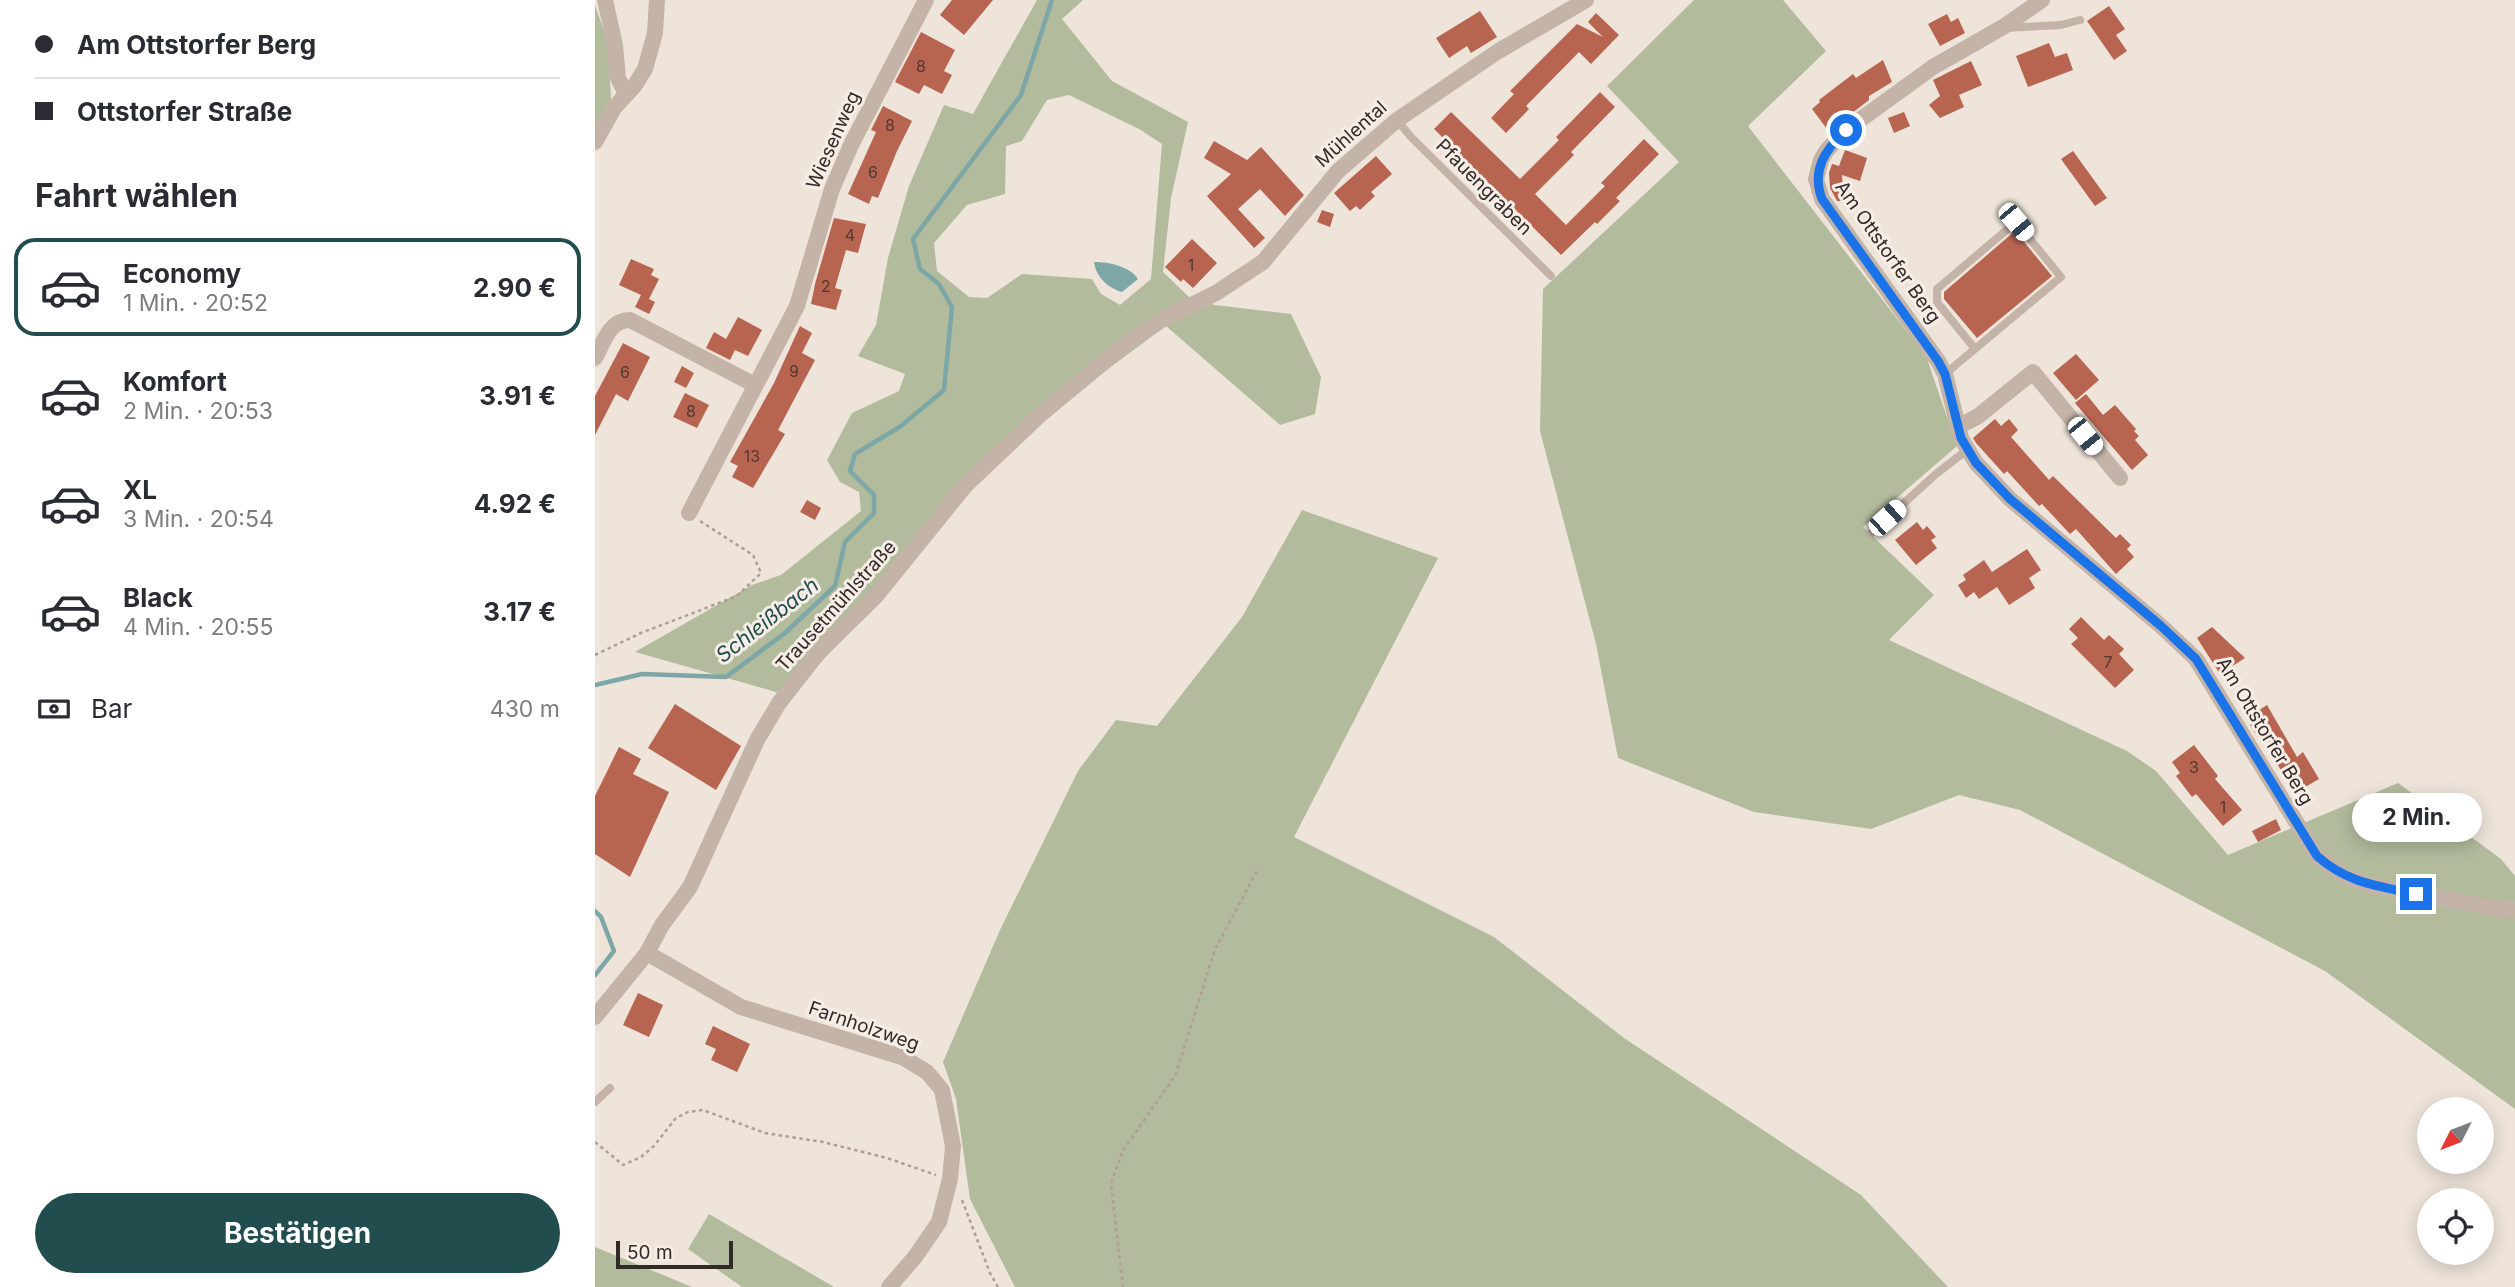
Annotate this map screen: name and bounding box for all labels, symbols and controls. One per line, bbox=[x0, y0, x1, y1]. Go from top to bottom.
text: Am Ottstorfer Berg bbox=[77, 29, 316, 60]
house number: 8 bbox=[916, 56, 926, 76]
street label: Wiesenweg bbox=[801, 88, 865, 192]
text: Ottstorfer Straße bbox=[77, 96, 292, 127]
street label: Mühlental bbox=[1311, 96, 1391, 172]
route start bbox=[1830, 114, 1862, 146]
house number: 8 bbox=[885, 115, 895, 135]
street label: Pfauengraben bbox=[1431, 134, 1537, 240]
house number: 6 bbox=[868, 162, 878, 182]
text: Fahrt wählen bbox=[35, 176, 238, 215]
street label: Am Ottstorfer Berg bbox=[1830, 176, 1946, 328]
car bbox=[1995, 199, 2038, 245]
house number: 4 bbox=[845, 225, 855, 245]
house number: 1 bbox=[1188, 255, 1194, 275]
icon: car bbox=[39, 256, 102, 319]
text: Economy bbox=[123, 258, 241, 289]
text: 2.90 € bbox=[473, 272, 556, 303]
house number: 2 bbox=[821, 276, 831, 296]
text: 1 Min. · 20:52 bbox=[123, 289, 268, 317]
house number: 9 bbox=[789, 361, 799, 381]
house number: 6 bbox=[620, 362, 630, 382]
icon: car bbox=[39, 364, 102, 427]
text: Komfort bbox=[123, 366, 227, 397]
text: 3.91 € bbox=[479, 380, 556, 411]
text: 2 Min. · 20:53 bbox=[123, 397, 273, 425]
house number: 8 bbox=[686, 401, 696, 421]
car bbox=[2064, 413, 2107, 459]
house number: 13 bbox=[744, 446, 760, 466]
icon: car bbox=[39, 472, 102, 535]
text: XL bbox=[123, 474, 157, 505]
text: 4.92 € bbox=[474, 488, 556, 519]
car bbox=[1865, 496, 1910, 540]
text: 3 Min. · 20:54 bbox=[123, 505, 274, 533]
street label: Trausetmühlstraße bbox=[771, 536, 901, 676]
water label: Schleißbach bbox=[711, 572, 823, 668]
icon: car bbox=[39, 580, 102, 643]
text: Black bbox=[123, 582, 193, 613]
text: 3.17 € bbox=[483, 596, 556, 627]
text: 4 Min. · 20:55 bbox=[123, 613, 274, 641]
house number: 7 bbox=[2103, 652, 2113, 672]
street label: Am Ottstorfer Berg bbox=[2212, 653, 2318, 809]
icon: cash bbox=[35, 690, 73, 728]
text: Bar bbox=[91, 693, 132, 724]
text: 430 m bbox=[490, 695, 560, 723]
house number: 3 bbox=[2189, 757, 2199, 777]
callout: 2 Min. bbox=[2351, 792, 2481, 842]
house number: 1 bbox=[2220, 797, 2226, 817]
text: 2 Min. bbox=[2382, 803, 2452, 831]
route end bbox=[2400, 878, 2432, 910]
street label: Farnholzweg bbox=[806, 996, 922, 1056]
north arrow bbox=[2417, 1097, 2494, 1174]
map controls bbox=[2417, 1097, 2494, 1265]
button: locate bbox=[2417, 1188, 2494, 1265]
button: Bestätigen bbox=[35, 1193, 560, 1273]
scale bar bbox=[616, 1238, 733, 1270]
text: 50 m bbox=[627, 1241, 673, 1264]

